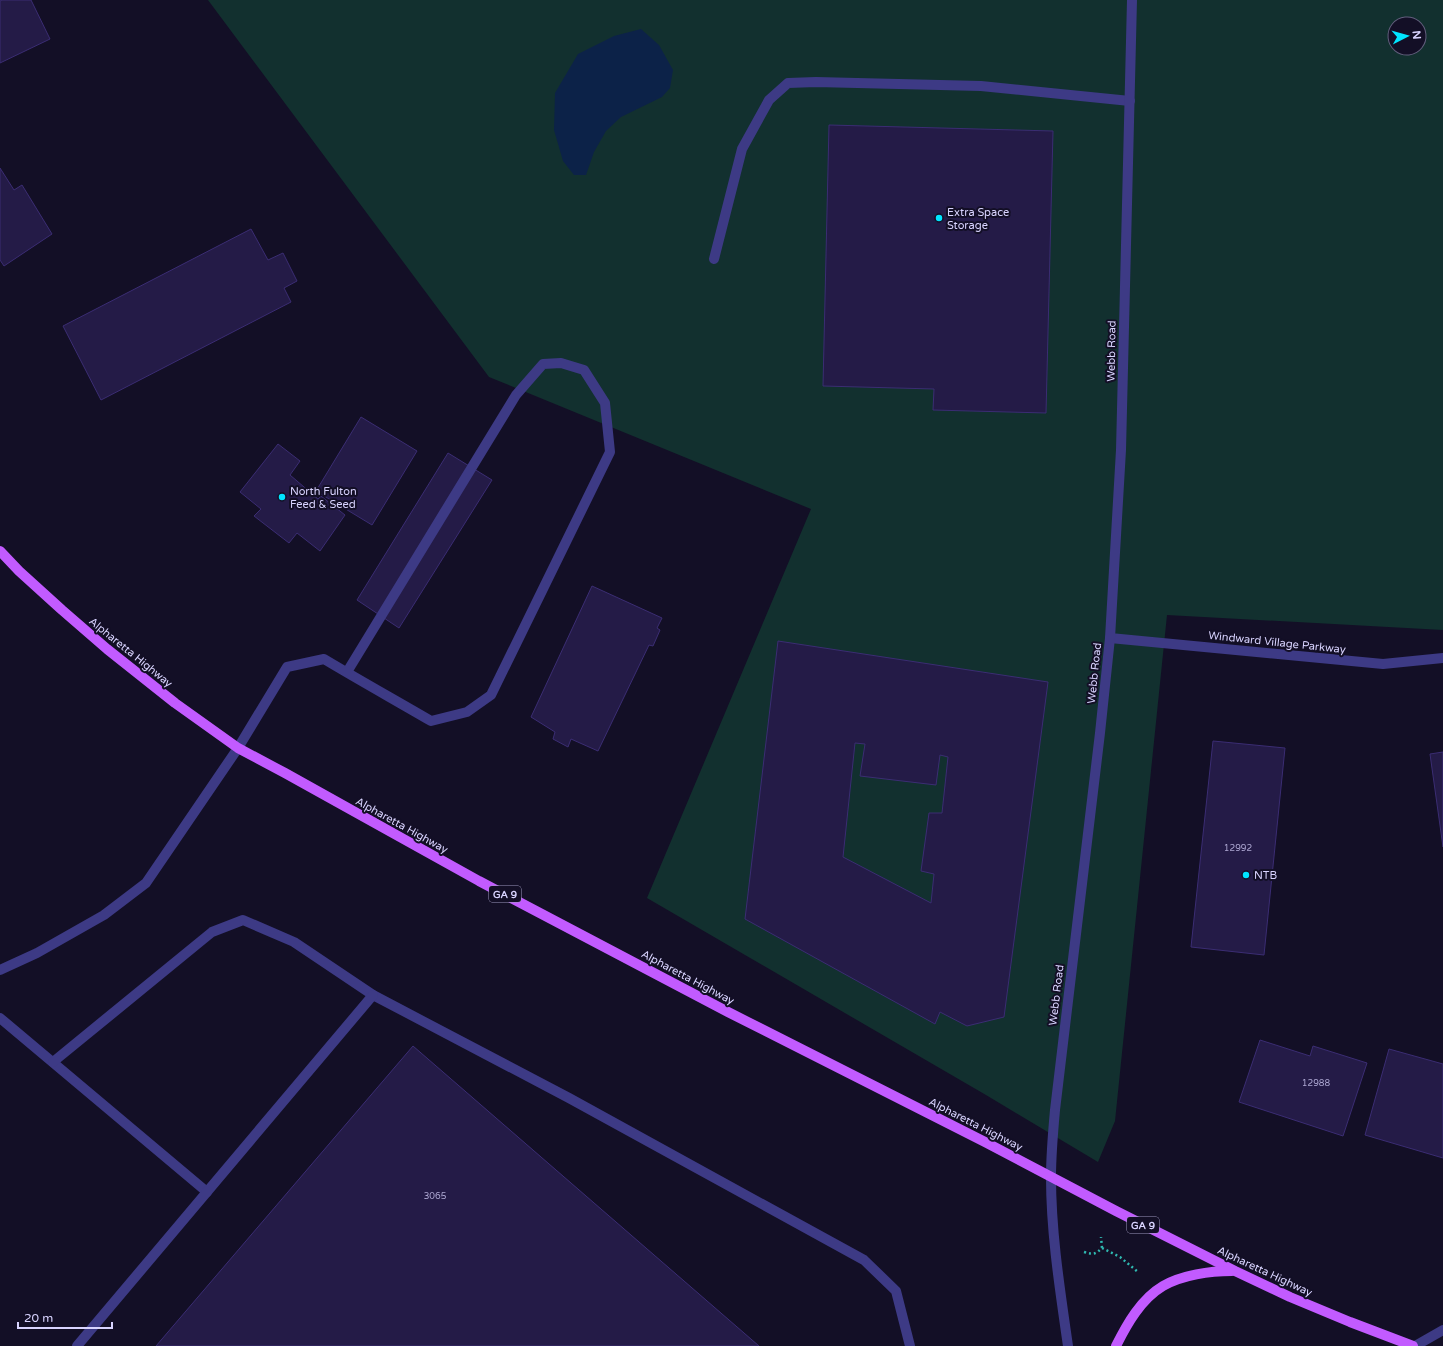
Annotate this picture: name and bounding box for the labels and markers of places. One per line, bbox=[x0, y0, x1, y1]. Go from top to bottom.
place label: Extra Space Storage bbox=[947, 206, 1009, 232]
marker: Extra Space Storage bbox=[934, 213, 944, 223]
place label: North Fulton Feed & Seed bbox=[290, 485, 357, 511]
marker: North Fulton Feed & Seed bbox=[277, 492, 287, 502]
place label: NTB bbox=[1254, 869, 1278, 882]
marker: NTB bbox=[1241, 870, 1251, 880]

